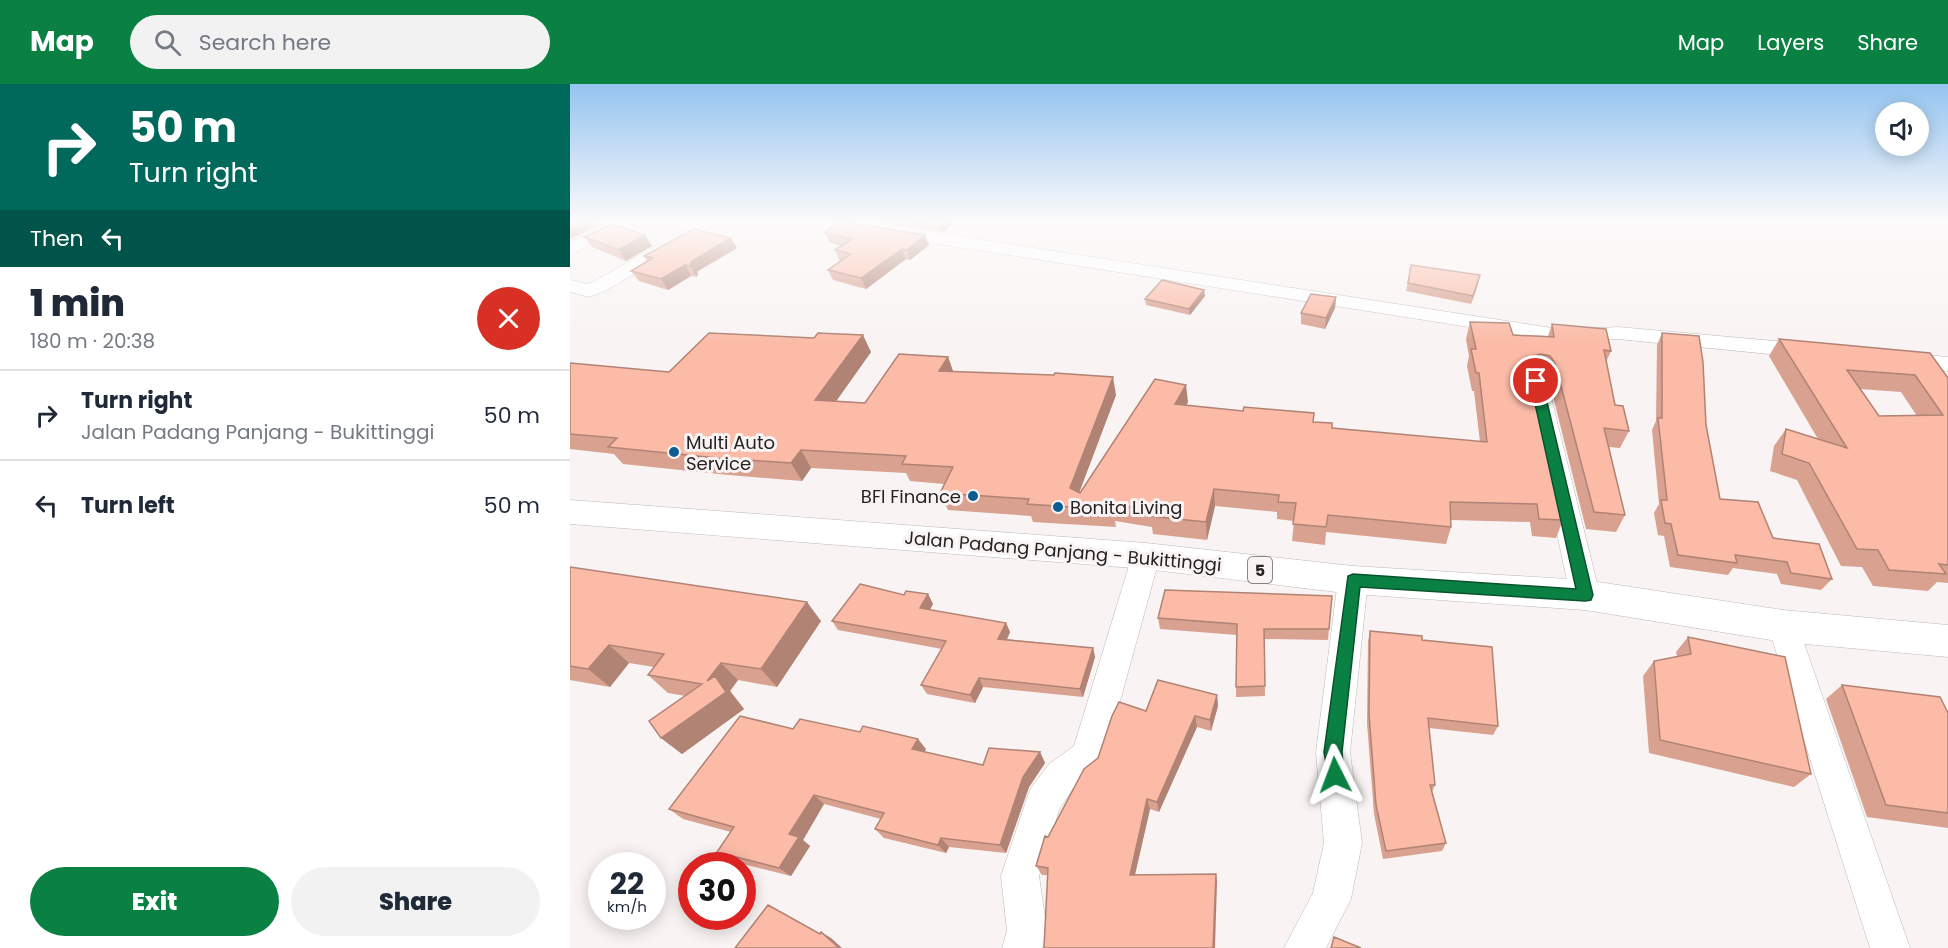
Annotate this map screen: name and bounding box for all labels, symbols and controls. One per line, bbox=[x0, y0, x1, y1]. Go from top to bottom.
search box bbox=[130, 15, 550, 69]
text: Map bbox=[30, 22, 94, 61]
icon: search bbox=[151, 26, 184, 59]
text: Search here bbox=[199, 27, 331, 58]
text: Map bbox=[1678, 28, 1724, 57]
text: Layers bbox=[1757, 28, 1824, 57]
text: Share bbox=[1857, 28, 1918, 57]
text: 50 m bbox=[129, 98, 237, 157]
map controls bbox=[1875, 102, 1929, 156]
button: sound bbox=[1875, 102, 1929, 156]
icon: right bbox=[30, 108, 108, 186]
text: Turn right bbox=[129, 154, 258, 191]
icon: left bbox=[96, 222, 129, 255]
text: Then bbox=[30, 223, 84, 254]
text: 1 min bbox=[30, 278, 125, 329]
button: close bbox=[477, 287, 540, 350]
text: 180 m · 20:38 bbox=[30, 327, 155, 355]
pin bbox=[1510, 355, 1561, 406]
icon: arrive bbox=[1519, 364, 1552, 397]
text: Turn right bbox=[81, 385, 192, 416]
icon: right bbox=[30, 399, 63, 432]
text: 50 m bbox=[484, 400, 540, 431]
text: Jalan Padang Panjang - Bukittinggi bbox=[81, 418, 434, 446]
place label: Multi Auto Service bbox=[686, 430, 775, 476]
marker: Multi Auto Service bbox=[667, 445, 681, 459]
place label: BFI Finance bbox=[861, 484, 961, 509]
icon: left bbox=[30, 489, 63, 522]
marker: BFI Finance bbox=[966, 489, 980, 503]
text: Turn left bbox=[81, 490, 175, 521]
text: 50 m bbox=[484, 490, 540, 521]
place label: Bonita Living bbox=[1070, 495, 1182, 520]
marker: Bonita Living bbox=[1051, 500, 1065, 514]
street label: Jalan Padang Panjang - Bukittinggi bbox=[903, 525, 1223, 577]
road number: 5 bbox=[1248, 557, 1272, 583]
position arrow bbox=[1303, 743, 1367, 807]
speed limit sign: 30 bbox=[678, 852, 756, 930]
text: 22 bbox=[610, 862, 644, 905]
button: Exit bbox=[30, 867, 279, 936]
button: Share bbox=[291, 867, 540, 936]
text: km/h bbox=[607, 896, 647, 917]

